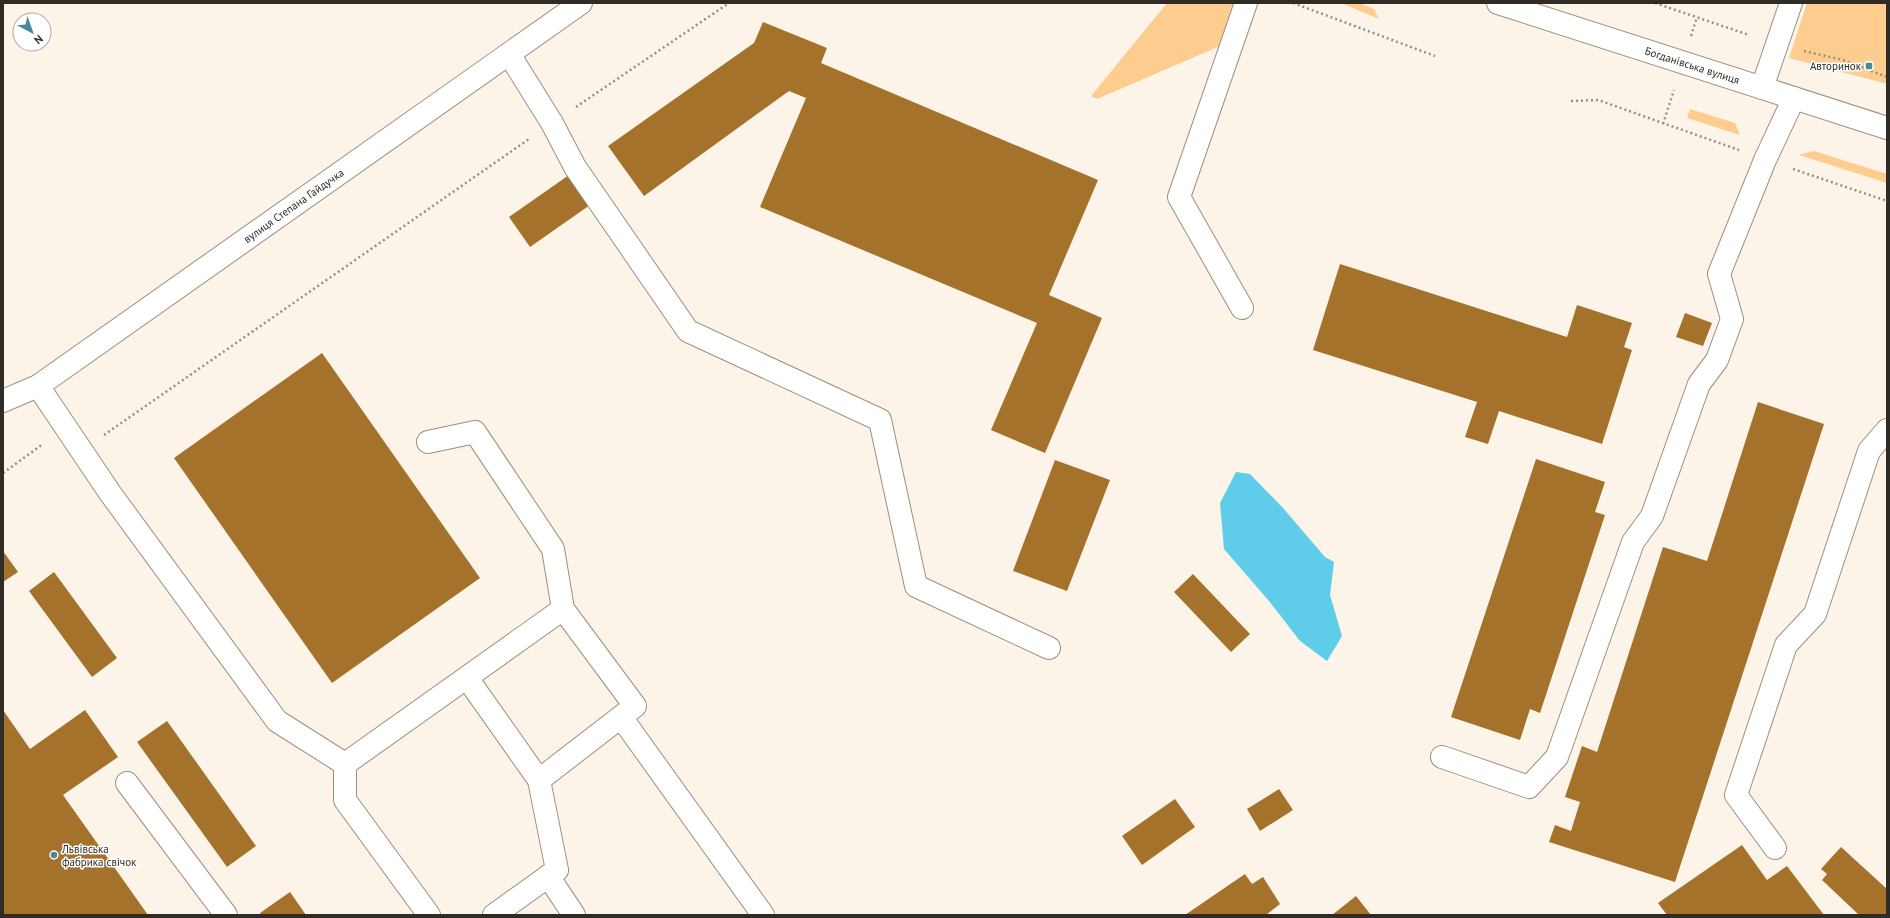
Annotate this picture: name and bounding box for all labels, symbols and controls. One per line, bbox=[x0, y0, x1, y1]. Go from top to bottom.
north arrow bbox=[12, 12, 52, 52]
text: N bbox=[31, 32, 46, 47]
street label: Богданівська вулиця bbox=[1643, 44, 1741, 87]
place label: Авторинок bbox=[1810, 59, 1862, 73]
marker: Авторинок bbox=[1864, 61, 1874, 71]
street label: вулиця Степана Гайдучка bbox=[241, 165, 347, 246]
place label: Львівська фабрика свічок bbox=[61, 842, 137, 869]
marker: Львівська фабрика свічок bbox=[49, 850, 59, 860]

